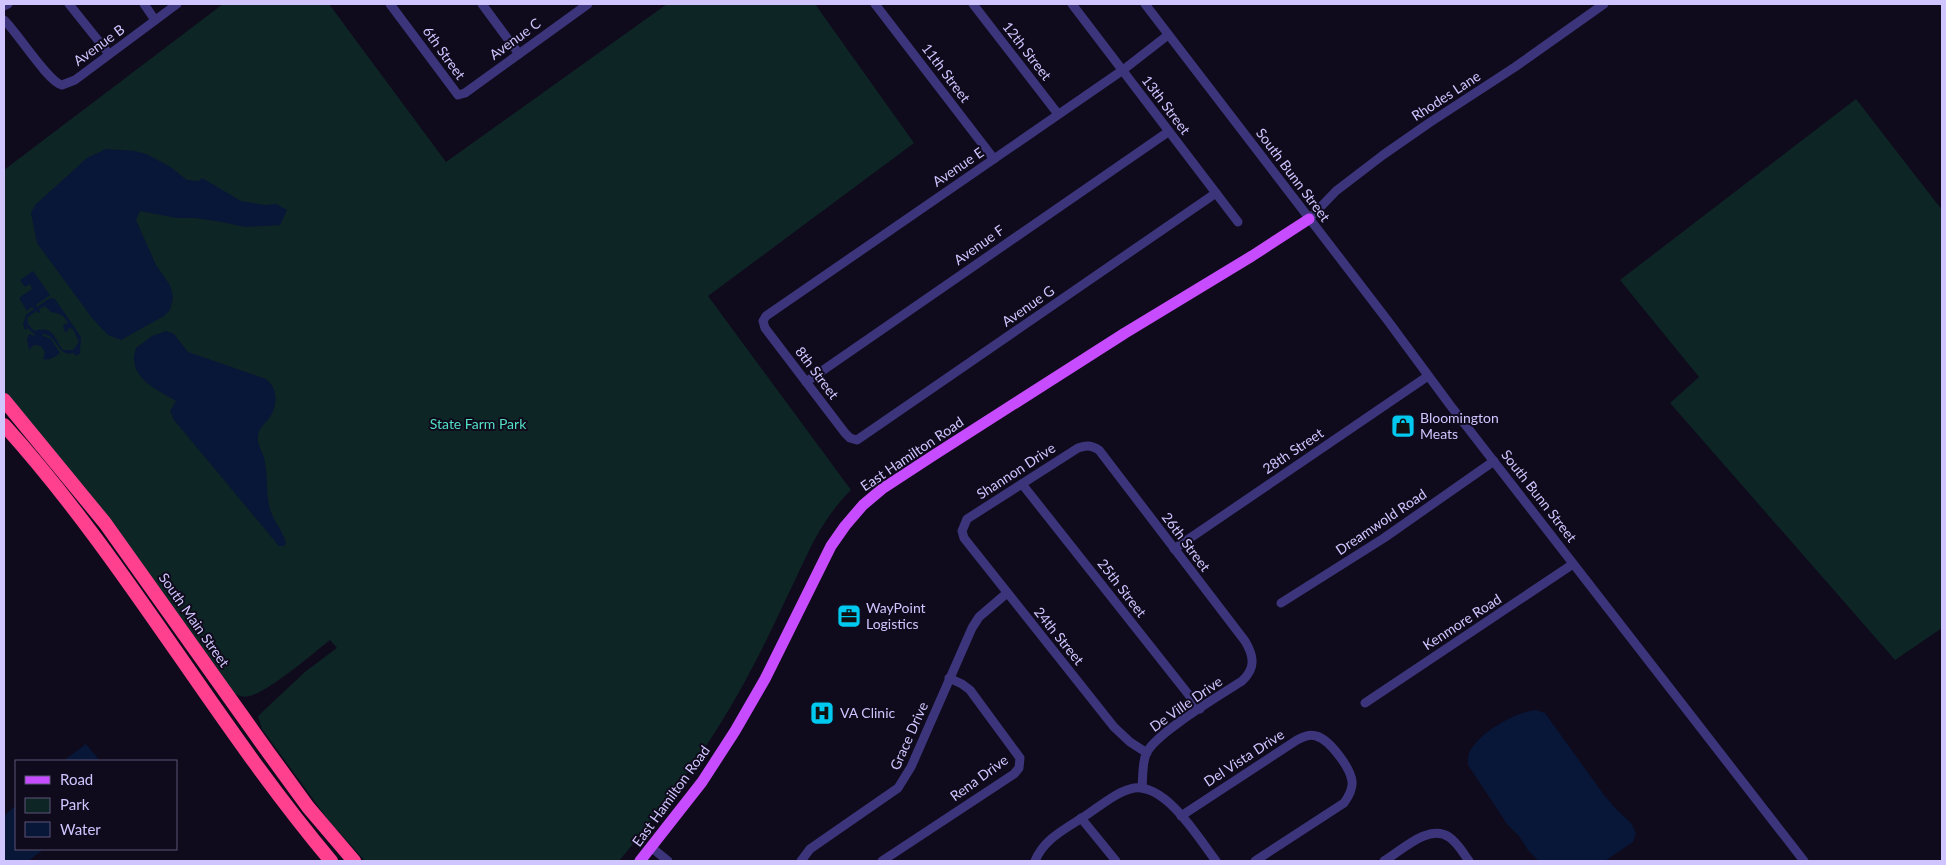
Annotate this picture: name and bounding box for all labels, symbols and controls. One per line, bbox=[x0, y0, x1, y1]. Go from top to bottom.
street label: Avenue C bbox=[486, 14, 544, 63]
street label: 12th Street bbox=[999, 18, 1055, 83]
street label: Avenue B bbox=[70, 20, 128, 69]
street label: 6th Street bbox=[419, 23, 469, 83]
street label: 11th Street bbox=[919, 40, 974, 106]
street label: Rhodes Lane bbox=[1408, 67, 1483, 124]
street label: 13th Street bbox=[1139, 72, 1194, 138]
street label: South Bunn Street bbox=[1253, 125, 1334, 225]
street label: Avenue E bbox=[929, 143, 987, 190]
street label: Avenue F bbox=[950, 221, 1007, 268]
street label: Avenue G bbox=[998, 281, 1057, 330]
street label: 8th Street bbox=[792, 343, 843, 402]
place label: Bloomington Meats bbox=[1420, 409, 1499, 442]
street label: East Hamilton Road bbox=[857, 413, 966, 494]
shop icon: Bloomington Meats bbox=[1390, 413, 1416, 439]
park label: State Farm Park bbox=[430, 415, 527, 432]
street label: 28th Street bbox=[1259, 424, 1326, 477]
street label: Shannon Drive bbox=[973, 439, 1058, 502]
street label: South Bunn Street bbox=[1498, 446, 1581, 545]
street label: Dreamwold Road bbox=[1332, 485, 1429, 558]
street label: 26th Street bbox=[1159, 509, 1214, 575]
street label: 25th Street bbox=[1094, 555, 1150, 620]
street label: South Main Street bbox=[156, 569, 233, 670]
street label: Kenmore Road bbox=[1419, 590, 1504, 653]
place label: WayPoint Logistics bbox=[866, 599, 926, 632]
office icon: WayPoint Logistics bbox=[836, 603, 862, 629]
street label: 24th Street bbox=[1031, 603, 1088, 668]
street label: De Ville Drive bbox=[1146, 672, 1225, 735]
street label: Grace Drive bbox=[886, 699, 931, 773]
hospital icon: VA Clinic bbox=[809, 700, 835, 726]
place label: VA Clinic bbox=[840, 704, 896, 721]
street label: Del Vista Drive bbox=[1200, 725, 1287, 790]
street label: East Hamilton Road bbox=[628, 742, 713, 849]
street label: Rena Drive bbox=[946, 751, 1011, 804]
legend bbox=[15, 760, 178, 850]
text: Road bbox=[60, 770, 93, 788]
text: Park bbox=[60, 795, 90, 813]
text: Water bbox=[60, 820, 101, 838]

